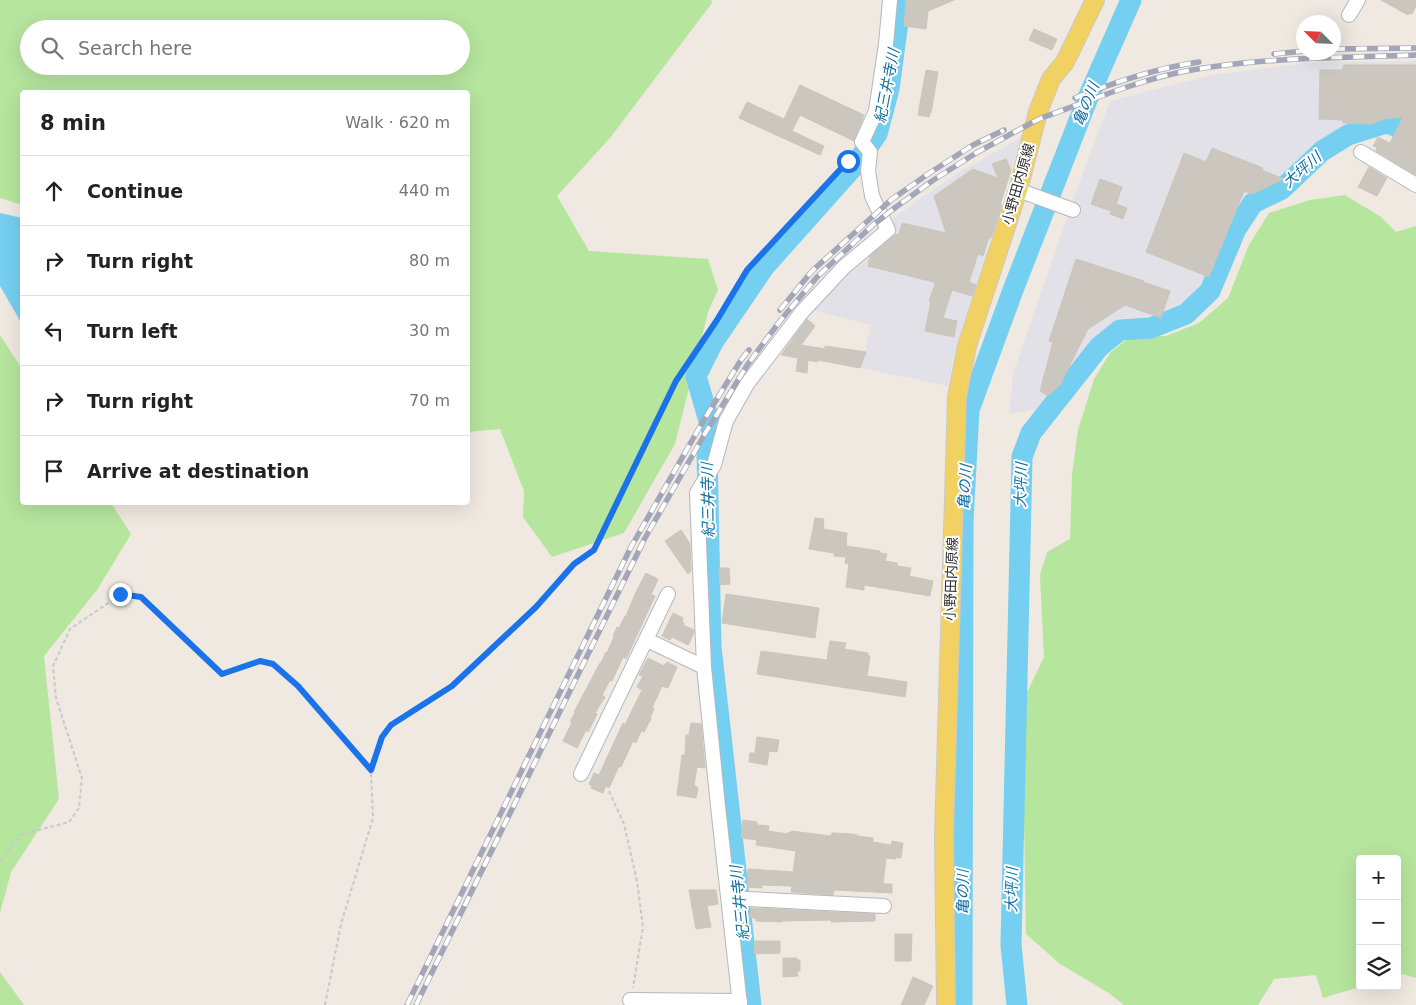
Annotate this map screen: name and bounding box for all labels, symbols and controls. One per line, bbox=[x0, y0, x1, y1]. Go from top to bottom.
north arrow bbox=[1296, 15, 1341, 60]
search box bbox=[20, 20, 470, 75]
icon: search bbox=[38, 34, 66, 62]
text: Search here bbox=[78, 37, 192, 59]
water label: 紀三井寺川 bbox=[871, 46, 903, 125]
water label: 亀の川 bbox=[1069, 78, 1104, 128]
text: 8 min bbox=[40, 111, 106, 135]
text: Walk · 620 m bbox=[345, 113, 450, 132]
street label: 小野田内原線 bbox=[999, 141, 1037, 227]
water label: 大坪川 bbox=[1279, 147, 1326, 192]
route start bbox=[837, 150, 860, 173]
icon: ahead bbox=[40, 177, 68, 205]
text: Continue bbox=[87, 180, 183, 202]
text: 440 m bbox=[399, 181, 450, 200]
icon: right bbox=[40, 247, 68, 275]
text: Turn right bbox=[87, 250, 193, 272]
text: 80 m bbox=[409, 251, 450, 270]
icon: left bbox=[40, 317, 68, 345]
text: Turn left bbox=[87, 320, 178, 342]
text: 30 m bbox=[409, 321, 450, 340]
icon: right bbox=[40, 387, 68, 415]
text: Turn right bbox=[87, 390, 193, 412]
text: 70 m bbox=[409, 391, 450, 410]
icon: arrive bbox=[40, 457, 68, 485]
text: Arrive at destination bbox=[87, 460, 309, 482]
water label: 紀三井寺川 bbox=[698, 460, 718, 538]
water label: 大坪川 bbox=[1011, 460, 1031, 508]
water label: 亀の川 bbox=[955, 462, 975, 510]
street label: 小野田内原線 bbox=[942, 537, 960, 621]
route end bbox=[109, 583, 132, 606]
map controls bbox=[1356, 855, 1401, 990]
button: + bbox=[1356, 855, 1401, 900]
water label: 紀三井寺川 bbox=[727, 863, 753, 941]
water label: 大坪川 bbox=[1003, 865, 1021, 913]
water label: 亀の川 bbox=[954, 868, 972, 915]
button: − bbox=[1356, 900, 1401, 945]
button: layers bbox=[1356, 945, 1401, 990]

